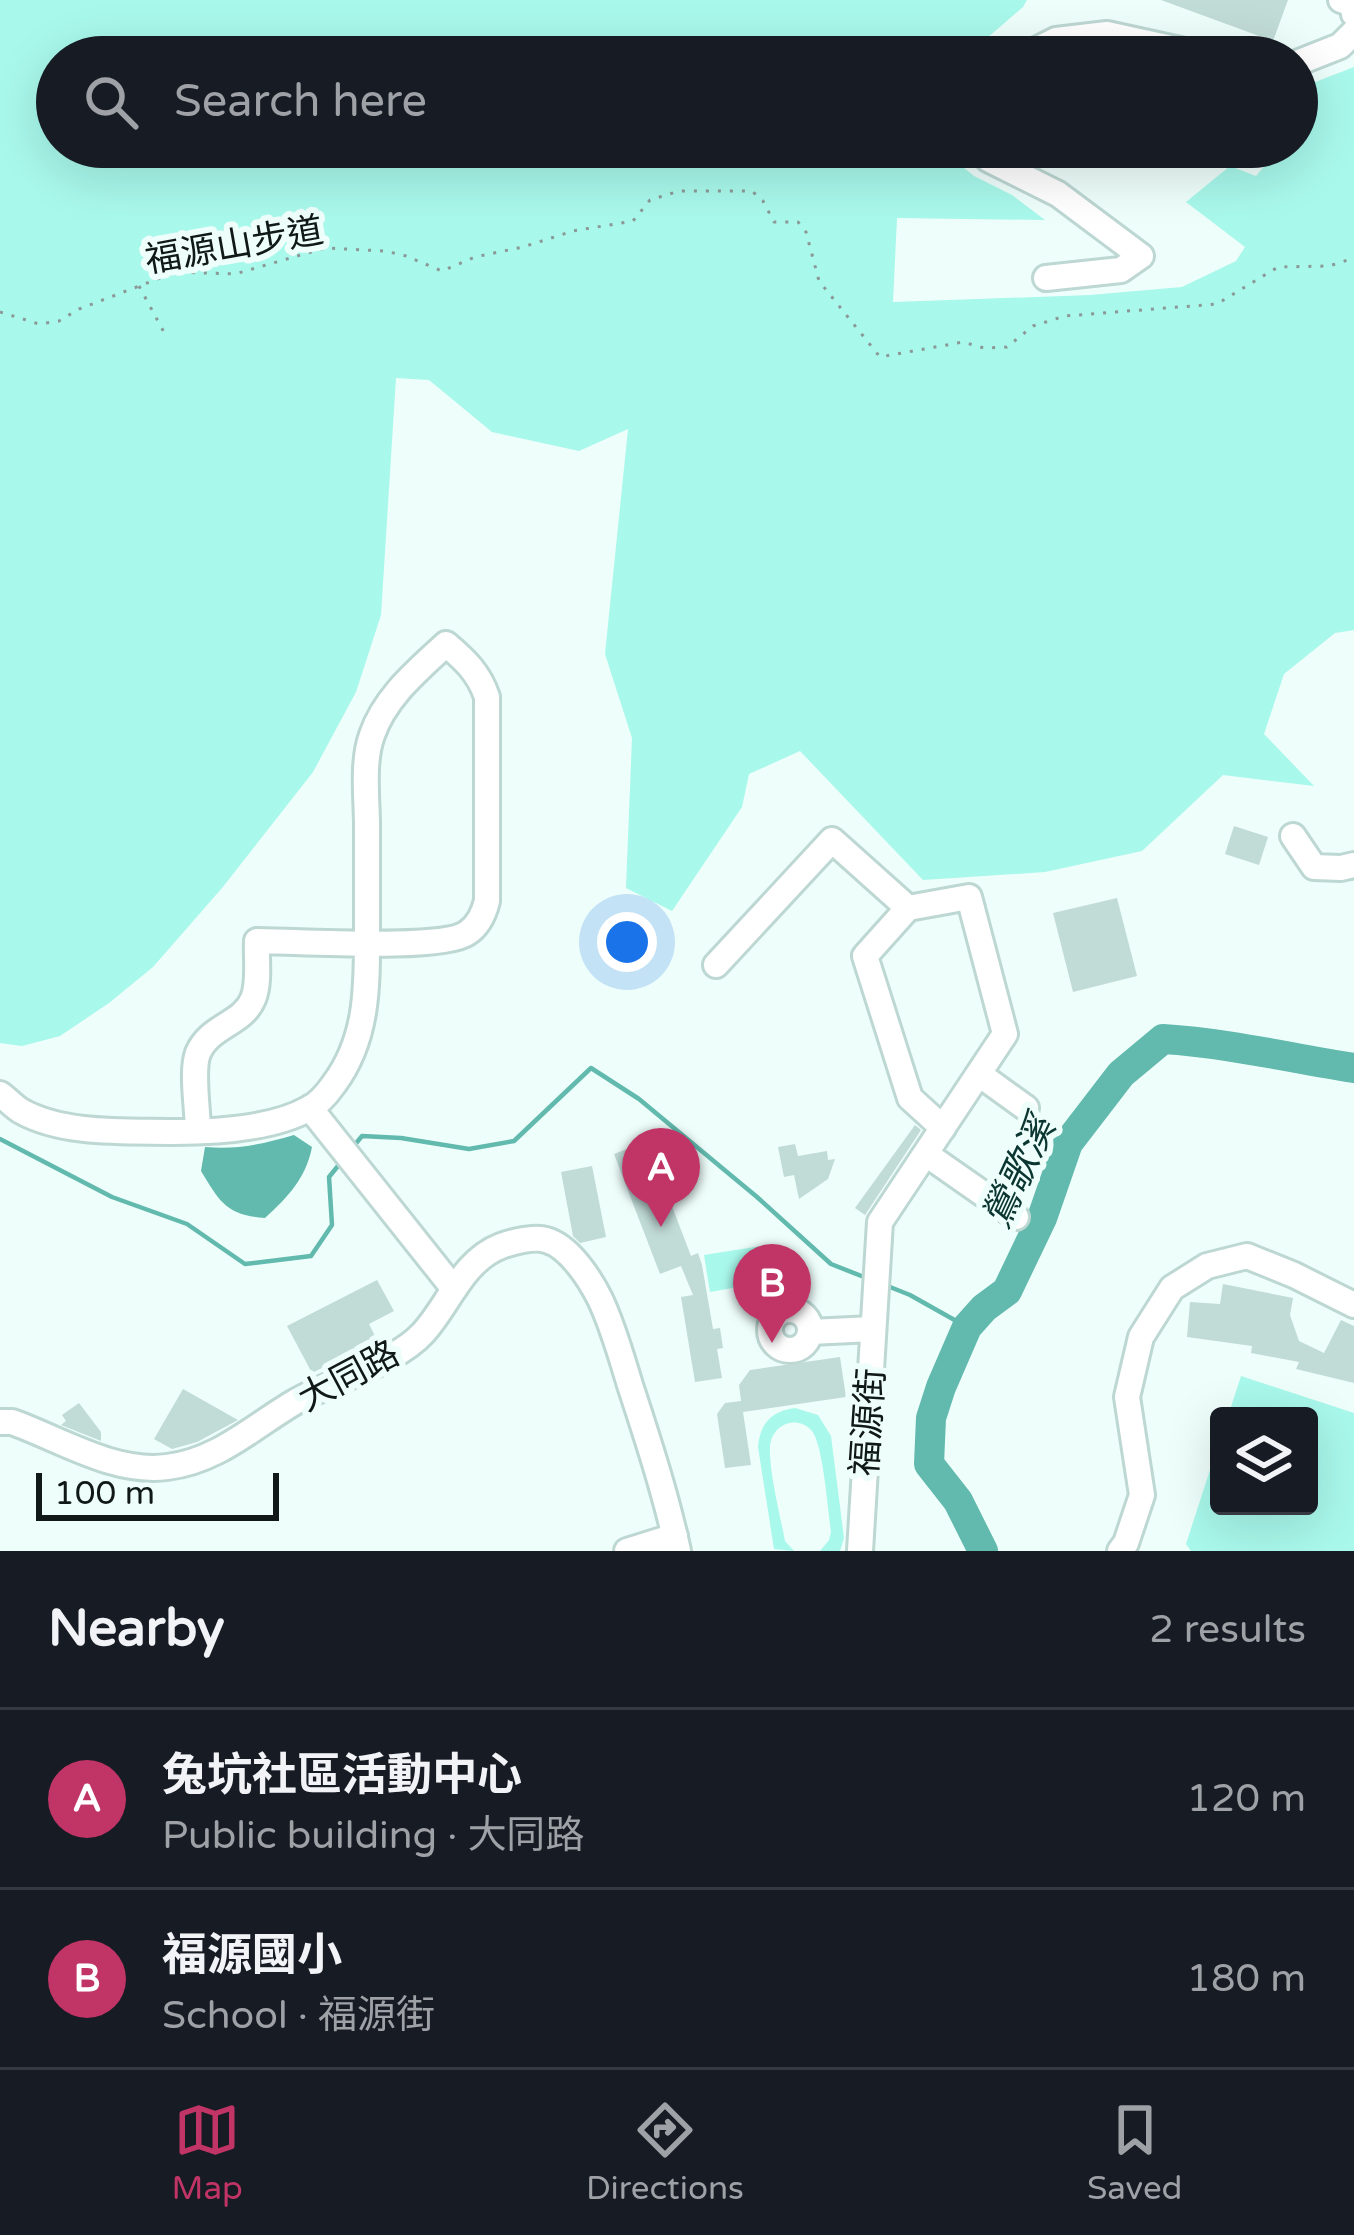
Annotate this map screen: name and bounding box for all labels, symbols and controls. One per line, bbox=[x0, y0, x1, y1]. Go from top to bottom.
search box bbox=[36, 36, 1318, 168]
icon: search bbox=[78, 69, 144, 135]
text: Search here bbox=[174, 75, 427, 129]
street label: 福源山步道 bbox=[142, 209, 327, 282]
your location bbox=[597, 912, 657, 972]
water label: 鶯歌溪 bbox=[973, 1105, 1067, 1236]
pin: A bbox=[622, 1128, 700, 1227]
pin: B bbox=[733, 1244, 811, 1343]
street label: 大同路 bbox=[291, 1332, 406, 1421]
street label: 福源街 bbox=[843, 1367, 894, 1477]
map controls bbox=[1210, 1407, 1318, 1515]
button: layers bbox=[1210, 1407, 1318, 1515]
scale bar bbox=[36, 1467, 279, 1520]
text: 100 m bbox=[54, 1474, 155, 1513]
text: Nearby bbox=[48, 1598, 225, 1660]
text: 2 results bbox=[1149, 1606, 1306, 1653]
text: 兔坑社區活動中心 bbox=[162, 1749, 522, 1803]
text: A bbox=[72, 1775, 102, 1822]
text: 120 m bbox=[1187, 1775, 1306, 1822]
text: Public building · 大同路 bbox=[162, 1812, 585, 1859]
text: 福源國小 bbox=[162, 1929, 342, 1983]
text: B bbox=[73, 1955, 101, 2002]
text: 180 m bbox=[1187, 1955, 1306, 2002]
text: School · 福源街 bbox=[162, 1992, 435, 2039]
tab: Map bbox=[172, 2097, 243, 2208]
tab: Directions bbox=[586, 2097, 744, 2208]
tab: Saved bbox=[1087, 2097, 1182, 2208]

